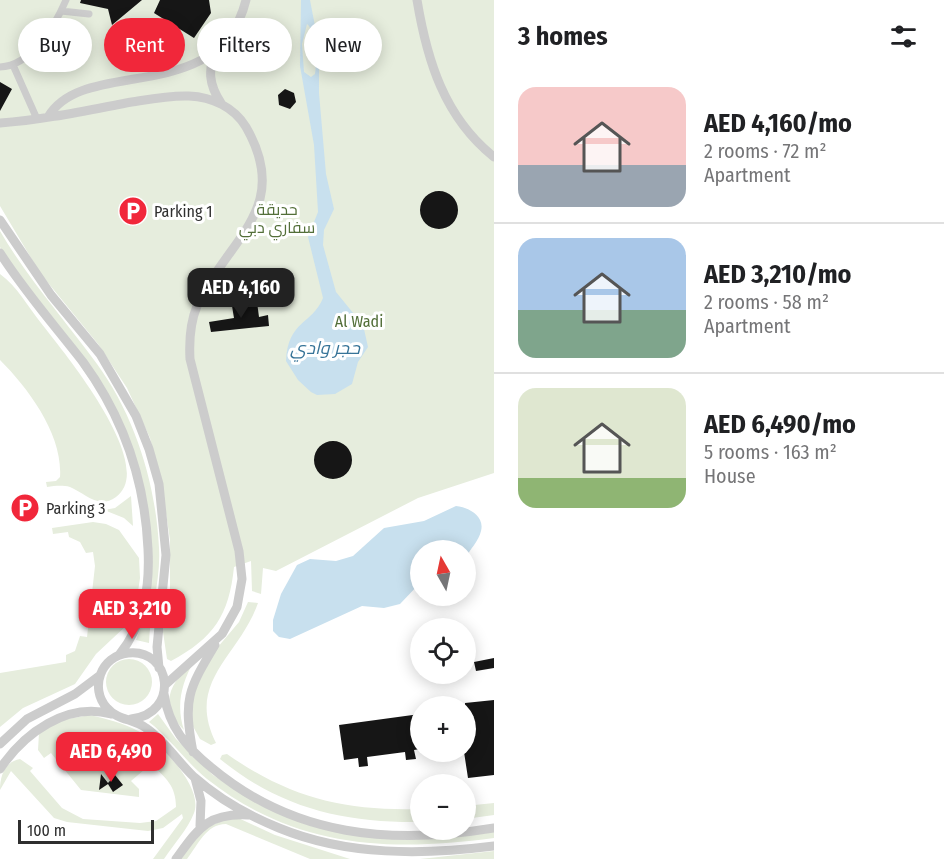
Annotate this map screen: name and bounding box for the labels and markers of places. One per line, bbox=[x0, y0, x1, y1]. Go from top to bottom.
parking icon: Parking 1 bbox=[117, 195, 149, 227]
place label: Parking 1 bbox=[154, 202, 212, 221]
pin: AED 4,160 bbox=[172, 268, 310, 319]
parking icon: Parking 3 bbox=[9, 492, 41, 524]
place label: Parking 3 bbox=[46, 499, 105, 518]
pin: AED 3,210 bbox=[63, 589, 201, 640]
pin: AED 6,490 bbox=[42, 732, 180, 783]

